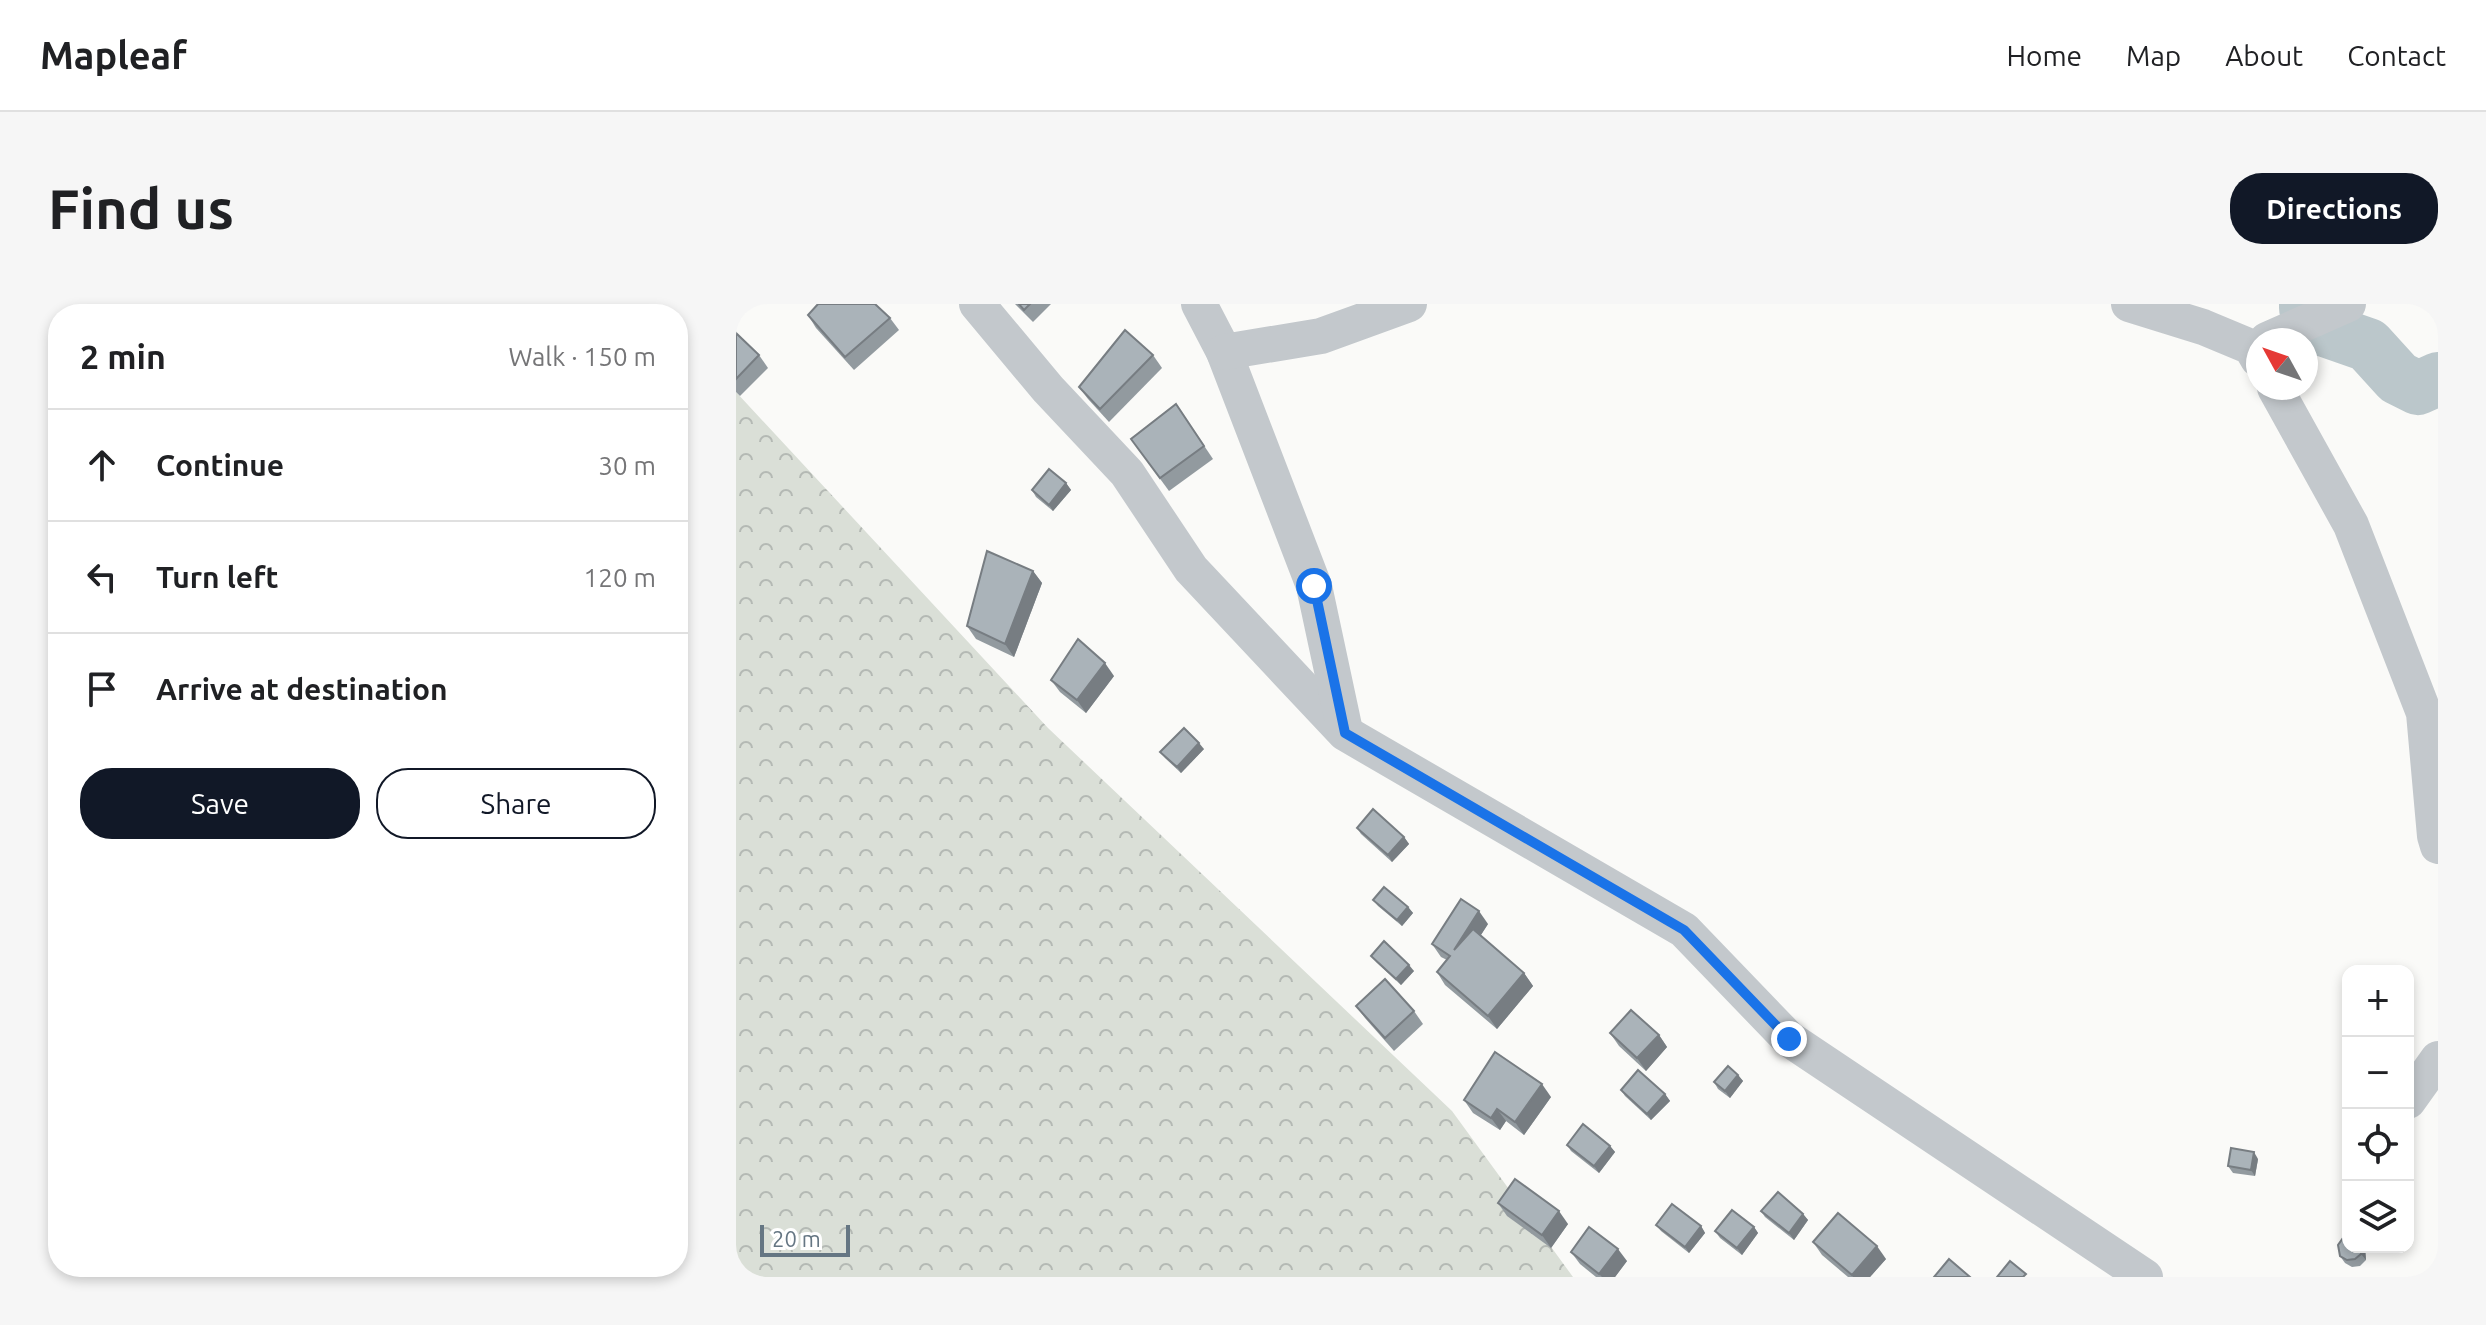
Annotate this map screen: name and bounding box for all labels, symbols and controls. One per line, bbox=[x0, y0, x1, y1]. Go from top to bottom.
text: Mapleaf bbox=[40, 34, 187, 76]
text: Home bbox=[2007, 40, 2082, 71]
text: Map bbox=[2126, 40, 2181, 71]
text: About bbox=[2225, 40, 2303, 71]
text: Contact bbox=[2347, 40, 2446, 71]
button: Directions bbox=[2230, 173, 2438, 244]
text: Find us bbox=[48, 177, 234, 240]
north arrow bbox=[2246, 328, 2318, 400]
text: 2 min bbox=[80, 337, 166, 375]
text: Walk · 150 m bbox=[508, 342, 656, 371]
icon: ahead bbox=[80, 443, 124, 487]
text: Continue bbox=[156, 448, 284, 482]
text: 30 m bbox=[598, 451, 656, 480]
icon: left bbox=[80, 555, 124, 599]
text: Turn left bbox=[156, 560, 278, 594]
text: 120 m bbox=[584, 563, 656, 592]
route start bbox=[1296, 568, 1332, 604]
icon: arrive bbox=[80, 667, 124, 711]
text: Arrive at destination bbox=[156, 672, 448, 706]
button: Save bbox=[80, 768, 360, 839]
button: Share bbox=[376, 768, 656, 839]
map controls bbox=[2342, 965, 2414, 1253]
button: + bbox=[2342, 965, 2414, 1037]
route end bbox=[1771, 1021, 1807, 1057]
button: − bbox=[2342, 1037, 2414, 1109]
button: locate bbox=[2342, 1109, 2414, 1181]
button: layers bbox=[2342, 1181, 2414, 1253]
scale bar bbox=[760, 1221, 850, 1257]
text: 20 m bbox=[772, 1226, 821, 1251]

